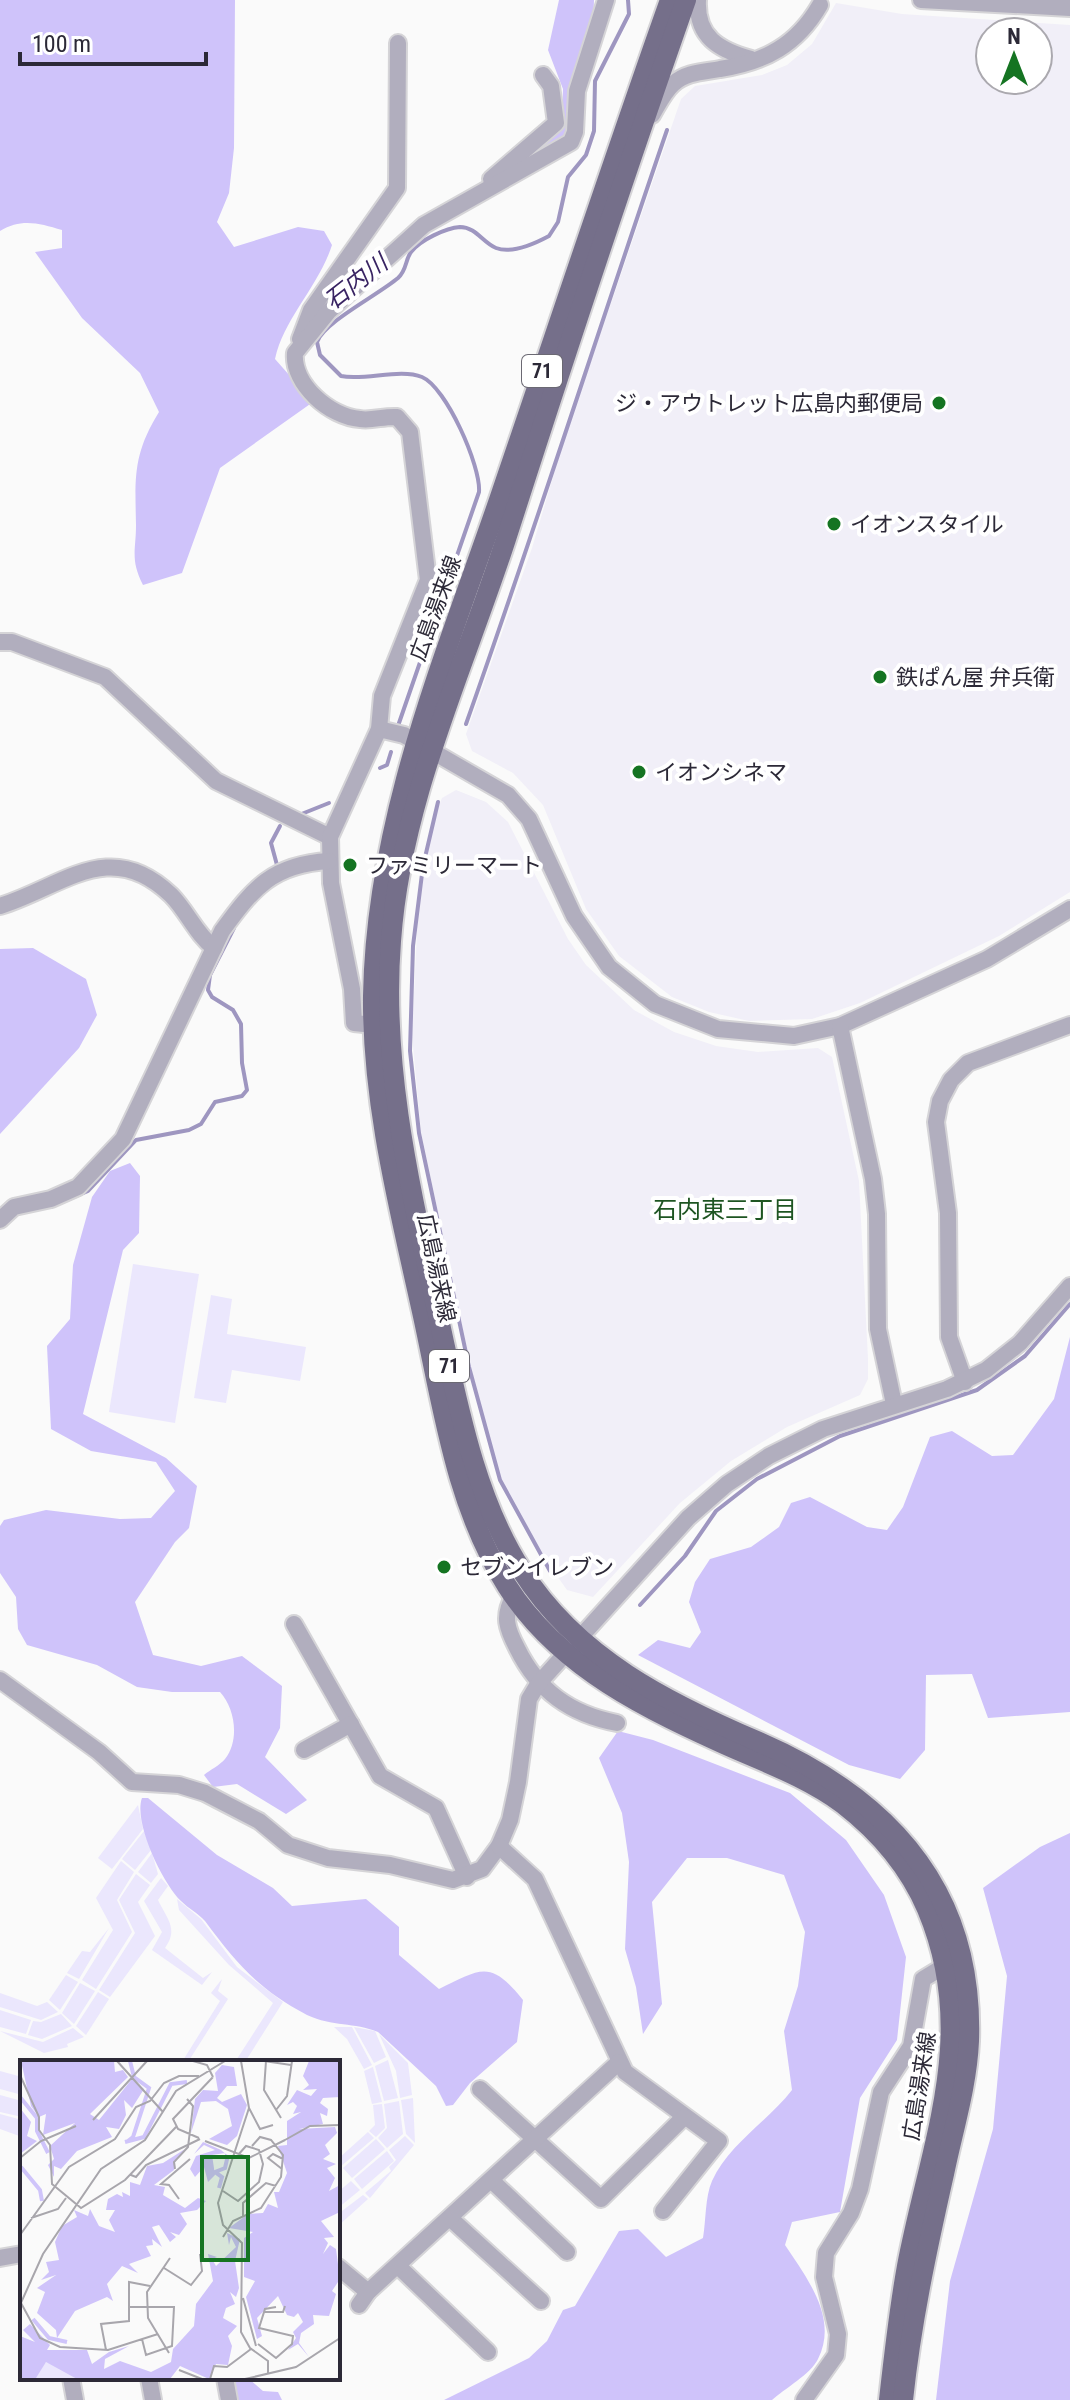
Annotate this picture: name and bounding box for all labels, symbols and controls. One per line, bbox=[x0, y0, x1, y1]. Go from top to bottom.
scale bar bbox=[20, 16, 206, 66]
north arrow bbox=[974, 16, 1054, 96]
text: N bbox=[1007, 24, 1021, 49]
text: 100 m bbox=[32, 30, 91, 58]
water label: 石内川 bbox=[319, 247, 395, 315]
road number: 71 bbox=[522, 355, 562, 387]
place label: ジ・アウトレット広島内郵便局 bbox=[615, 391, 923, 416]
marker: ジ・アウトレット広島内郵便局 bbox=[930, 394, 948, 412]
place label: イオンスタイル bbox=[850, 512, 1004, 537]
marker: イオンスタイル bbox=[825, 515, 843, 533]
street label: 広島湯来線 bbox=[405, 552, 466, 664]
place label: 鉄ぱん屋 弁兵衛 bbox=[896, 665, 1055, 690]
marker: 鉄ぱん屋 弁兵衛 bbox=[871, 668, 889, 686]
place label: イオンシネマ bbox=[655, 760, 787, 785]
marker: イオンシネマ bbox=[630, 763, 648, 781]
place label: ファミリーマート bbox=[366, 853, 542, 878]
marker: ファミリーマート bbox=[341, 856, 359, 874]
district label: 石内東三丁目 bbox=[653, 1196, 797, 1224]
street label: 広島湯来線 bbox=[413, 1212, 460, 1325]
road number: 71 bbox=[429, 1350, 469, 1382]
place label: セブンイレブン bbox=[460, 1555, 614, 1580]
marker: セブンイレブン bbox=[435, 1558, 453, 1576]
street label: 広島湯来線 bbox=[899, 2030, 940, 2142]
inset map bbox=[20, 2060, 340, 2380]

